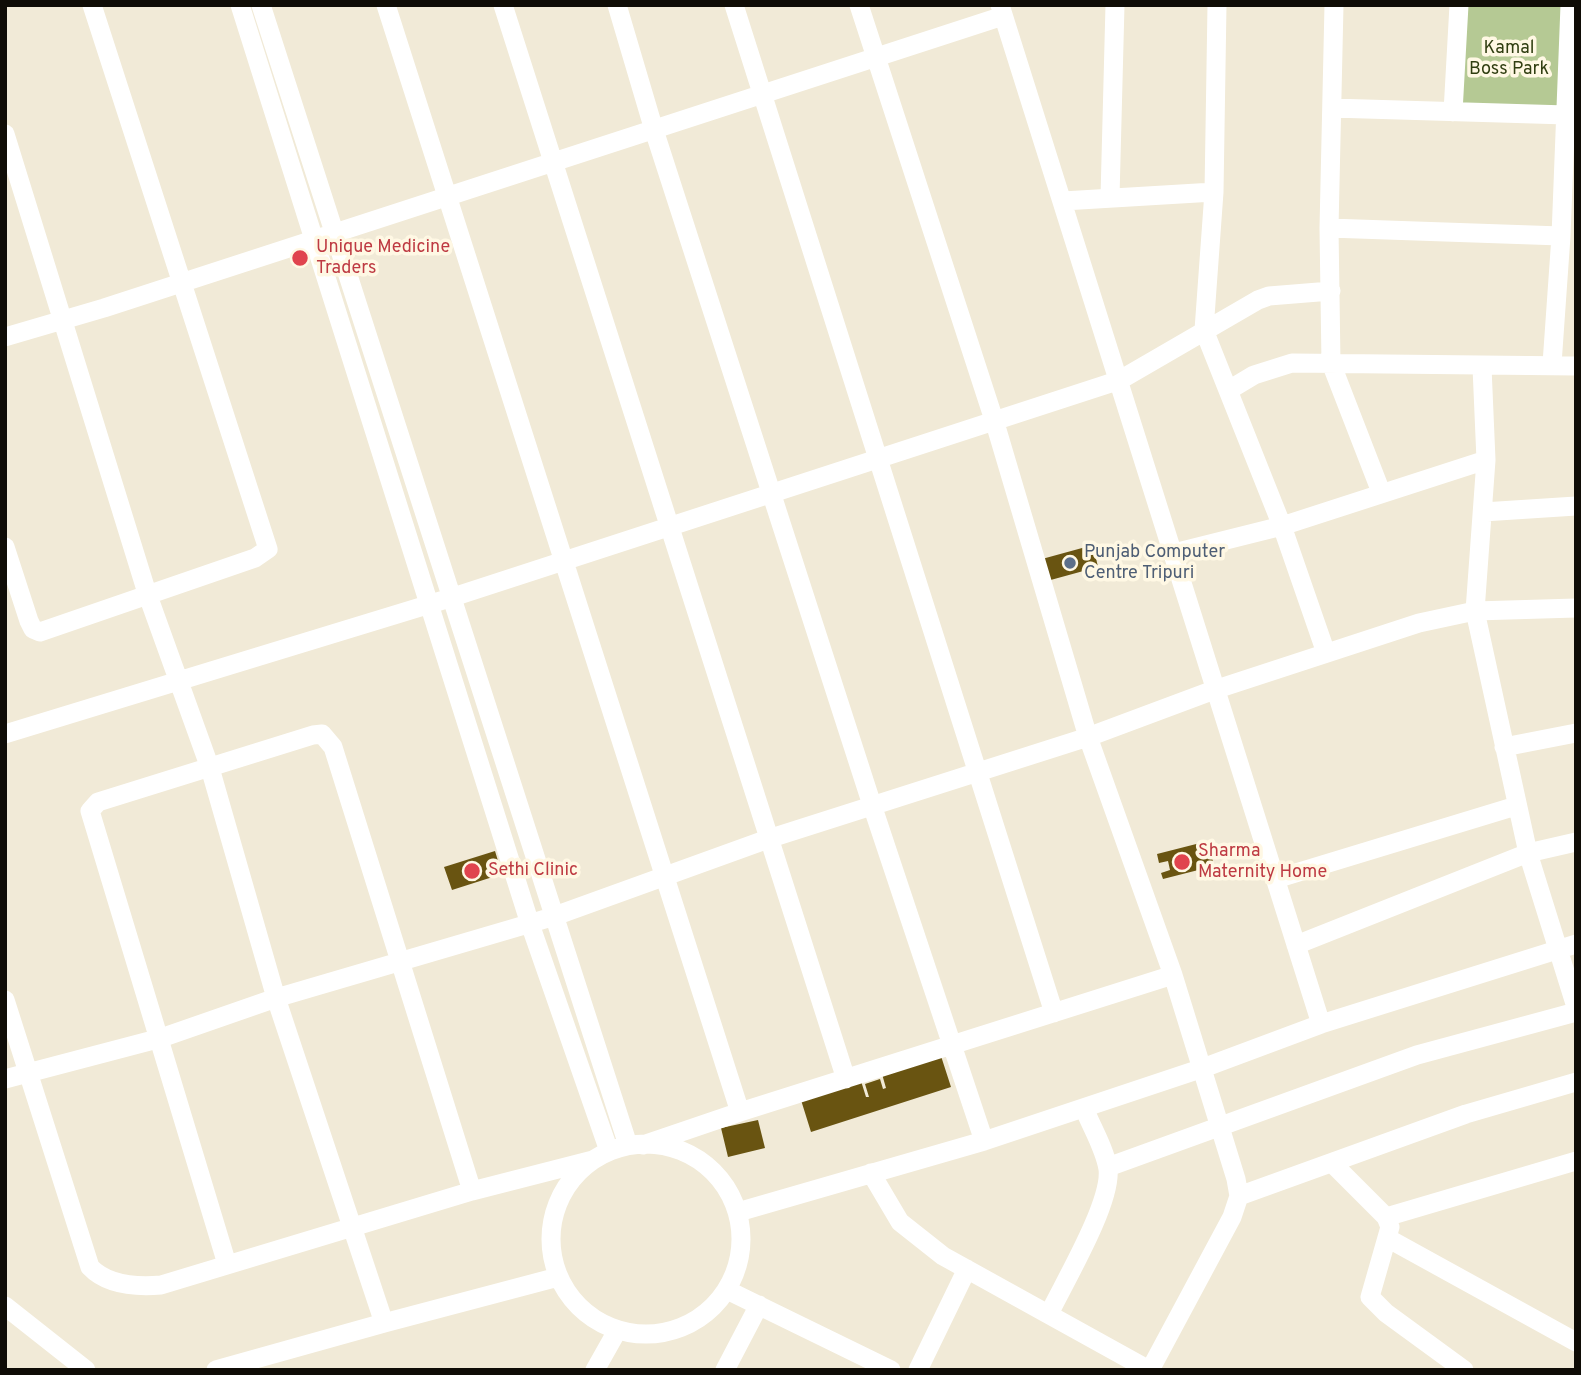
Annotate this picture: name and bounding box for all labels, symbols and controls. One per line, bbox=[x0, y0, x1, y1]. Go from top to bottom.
park label: Kamal Boss Park bbox=[1469, 38, 1549, 80]
place label: Unique Medicine Traders bbox=[316, 237, 450, 280]
marker: Unique Medicine Traders bbox=[290, 248, 310, 268]
place label: Punjab Computer Centre Tripuri bbox=[1084, 542, 1225, 584]
marker: Punjab Computer Centre Tripuri bbox=[1062, 555, 1078, 571]
place label: Sharma Maternity Home bbox=[1198, 841, 1327, 884]
marker: Sharma Maternity Home bbox=[1172, 852, 1192, 872]
place label: Sethi Clinic bbox=[488, 860, 578, 882]
marker: Sethi Clinic bbox=[462, 861, 482, 881]

